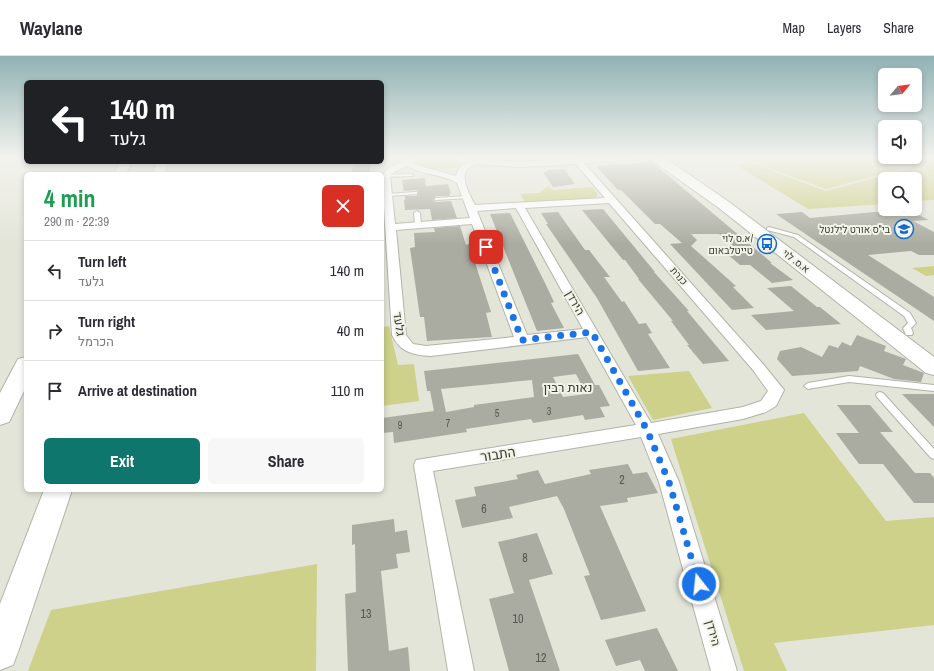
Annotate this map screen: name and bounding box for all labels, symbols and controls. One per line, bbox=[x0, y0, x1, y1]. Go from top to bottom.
text: Waylane bbox=[20, 15, 83, 41]
text: Map bbox=[783, 19, 805, 37]
text: Layers bbox=[827, 19, 861, 37]
text: Share bbox=[883, 19, 914, 37]
north arrow bbox=[878, 68, 922, 112]
map controls bbox=[878, 68, 922, 216]
text: 140 m bbox=[110, 90, 175, 128]
icon: left bbox=[44, 96, 96, 148]
button: sound bbox=[878, 120, 922, 164]
text: גלעד bbox=[110, 126, 146, 151]
button: search bbox=[878, 172, 922, 216]
text: 4 min bbox=[44, 182, 95, 214]
button: close bbox=[322, 185, 364, 227]
text: 290 m · 22:39 bbox=[44, 213, 109, 230]
school or university icon: בי"ס אורט לילנטל bbox=[893, 218, 915, 240]
place label: בי"ס אורט לילנטל bbox=[819, 223, 891, 236]
pin bbox=[469, 230, 503, 264]
place label: א.ס לוי/ טייטלבאום bbox=[709, 232, 754, 257]
bus stop icon: א.ס לוי/ טייטלבאום bbox=[756, 233, 778, 255]
icon: arrive bbox=[475, 236, 497, 258]
street label: א.ס. לוי bbox=[780, 246, 812, 276]
text: Turn left bbox=[78, 251, 126, 272]
icon: left bbox=[44, 260, 66, 282]
text: 140 m bbox=[330, 260, 364, 281]
street label: כנרת bbox=[667, 264, 691, 288]
text: גלעד bbox=[78, 273, 104, 290]
street label: הירדן bbox=[562, 288, 588, 318]
text: Turn right bbox=[78, 311, 135, 332]
street label: גלעד bbox=[389, 311, 409, 337]
icon: right bbox=[44, 320, 66, 342]
text: 40 m bbox=[337, 320, 364, 341]
text: הכרמל bbox=[78, 333, 114, 350]
district label: נאות רבין bbox=[544, 379, 592, 396]
icon: arrive bbox=[44, 380, 66, 402]
text: Arrive at destination bbox=[78, 380, 197, 401]
text: 110 m bbox=[331, 380, 364, 401]
house number: 3 bbox=[547, 405, 552, 418]
house number: 5 bbox=[495, 407, 500, 420]
house number: 7 bbox=[446, 417, 451, 430]
house number: 9 bbox=[398, 419, 403, 432]
button: Exit bbox=[44, 438, 200, 484]
button: Share bbox=[208, 438, 364, 484]
street label: התבור bbox=[479, 442, 517, 466]
house number: 2 bbox=[619, 472, 625, 488]
house number: 6 bbox=[481, 501, 487, 517]
house number: 8 bbox=[522, 550, 528, 566]
position arrow bbox=[678, 563, 720, 605]
house number: 13 bbox=[361, 606, 371, 622]
house number: 10 bbox=[513, 611, 523, 627]
street label: הירדן bbox=[702, 618, 724, 648]
house number: 12 bbox=[536, 650, 546, 666]

